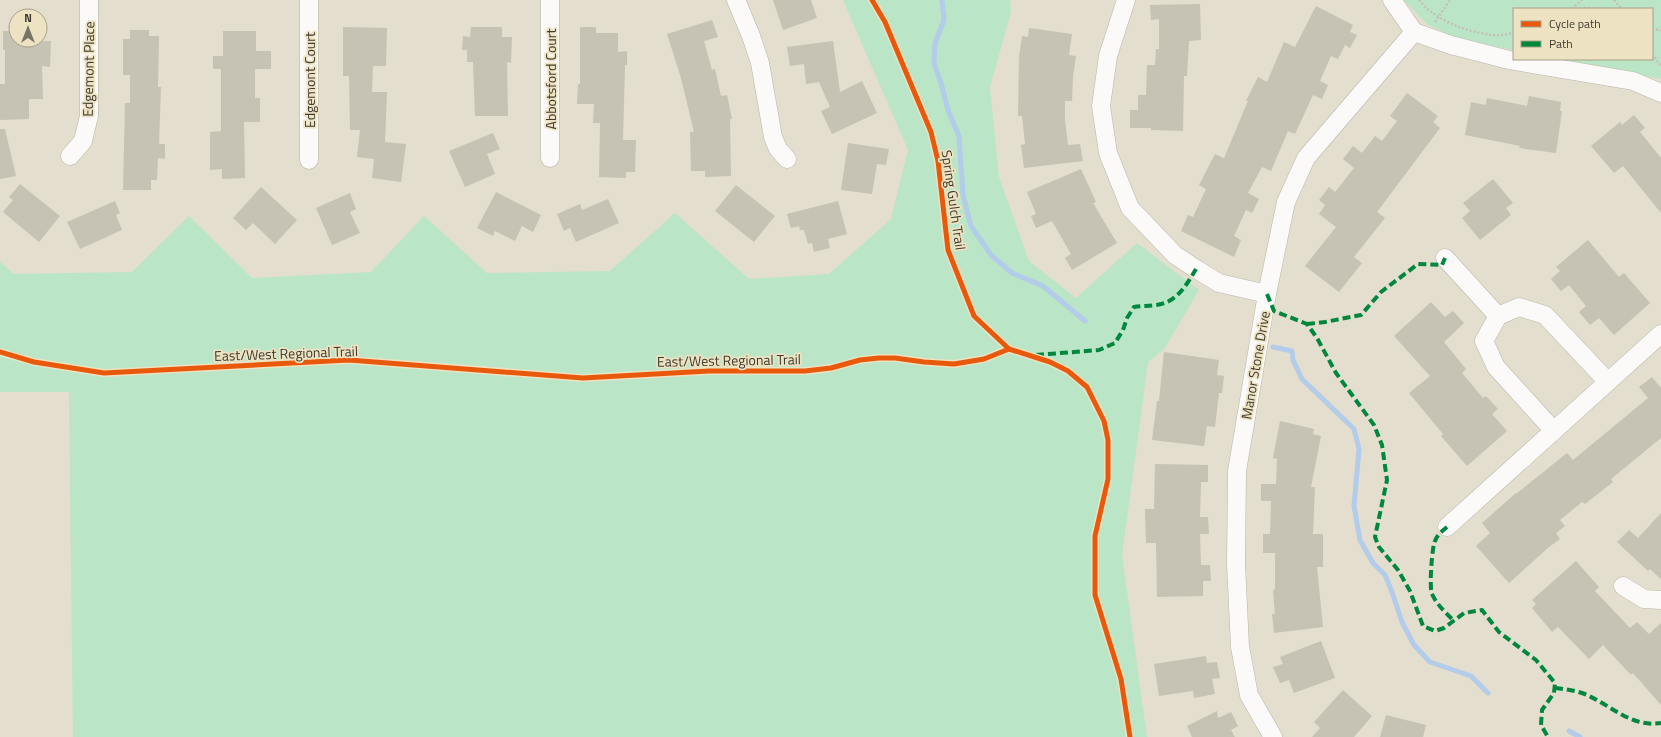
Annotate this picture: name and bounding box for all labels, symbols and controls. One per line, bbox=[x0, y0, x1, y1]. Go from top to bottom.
north arrow bbox=[8, 8, 48, 48]
legend bbox=[1513, 8, 1653, 60]
text: N bbox=[24, 10, 32, 26]
text: Cycle path bbox=[1549, 14, 1601, 33]
street label: Edgemont Place bbox=[77, 21, 99, 117]
street label: Abbotsford Court bbox=[540, 28, 561, 129]
street label: Edgemont Court bbox=[299, 32, 320, 128]
text: Path bbox=[1549, 34, 1573, 53]
street label: Spring Gulch Trail bbox=[937, 149, 971, 251]
street label: Manor Stone Drive bbox=[1235, 309, 1275, 421]
street label: East/West Regional Trail bbox=[214, 340, 358, 366]
street label: East/West Regional Trail bbox=[657, 348, 801, 372]

